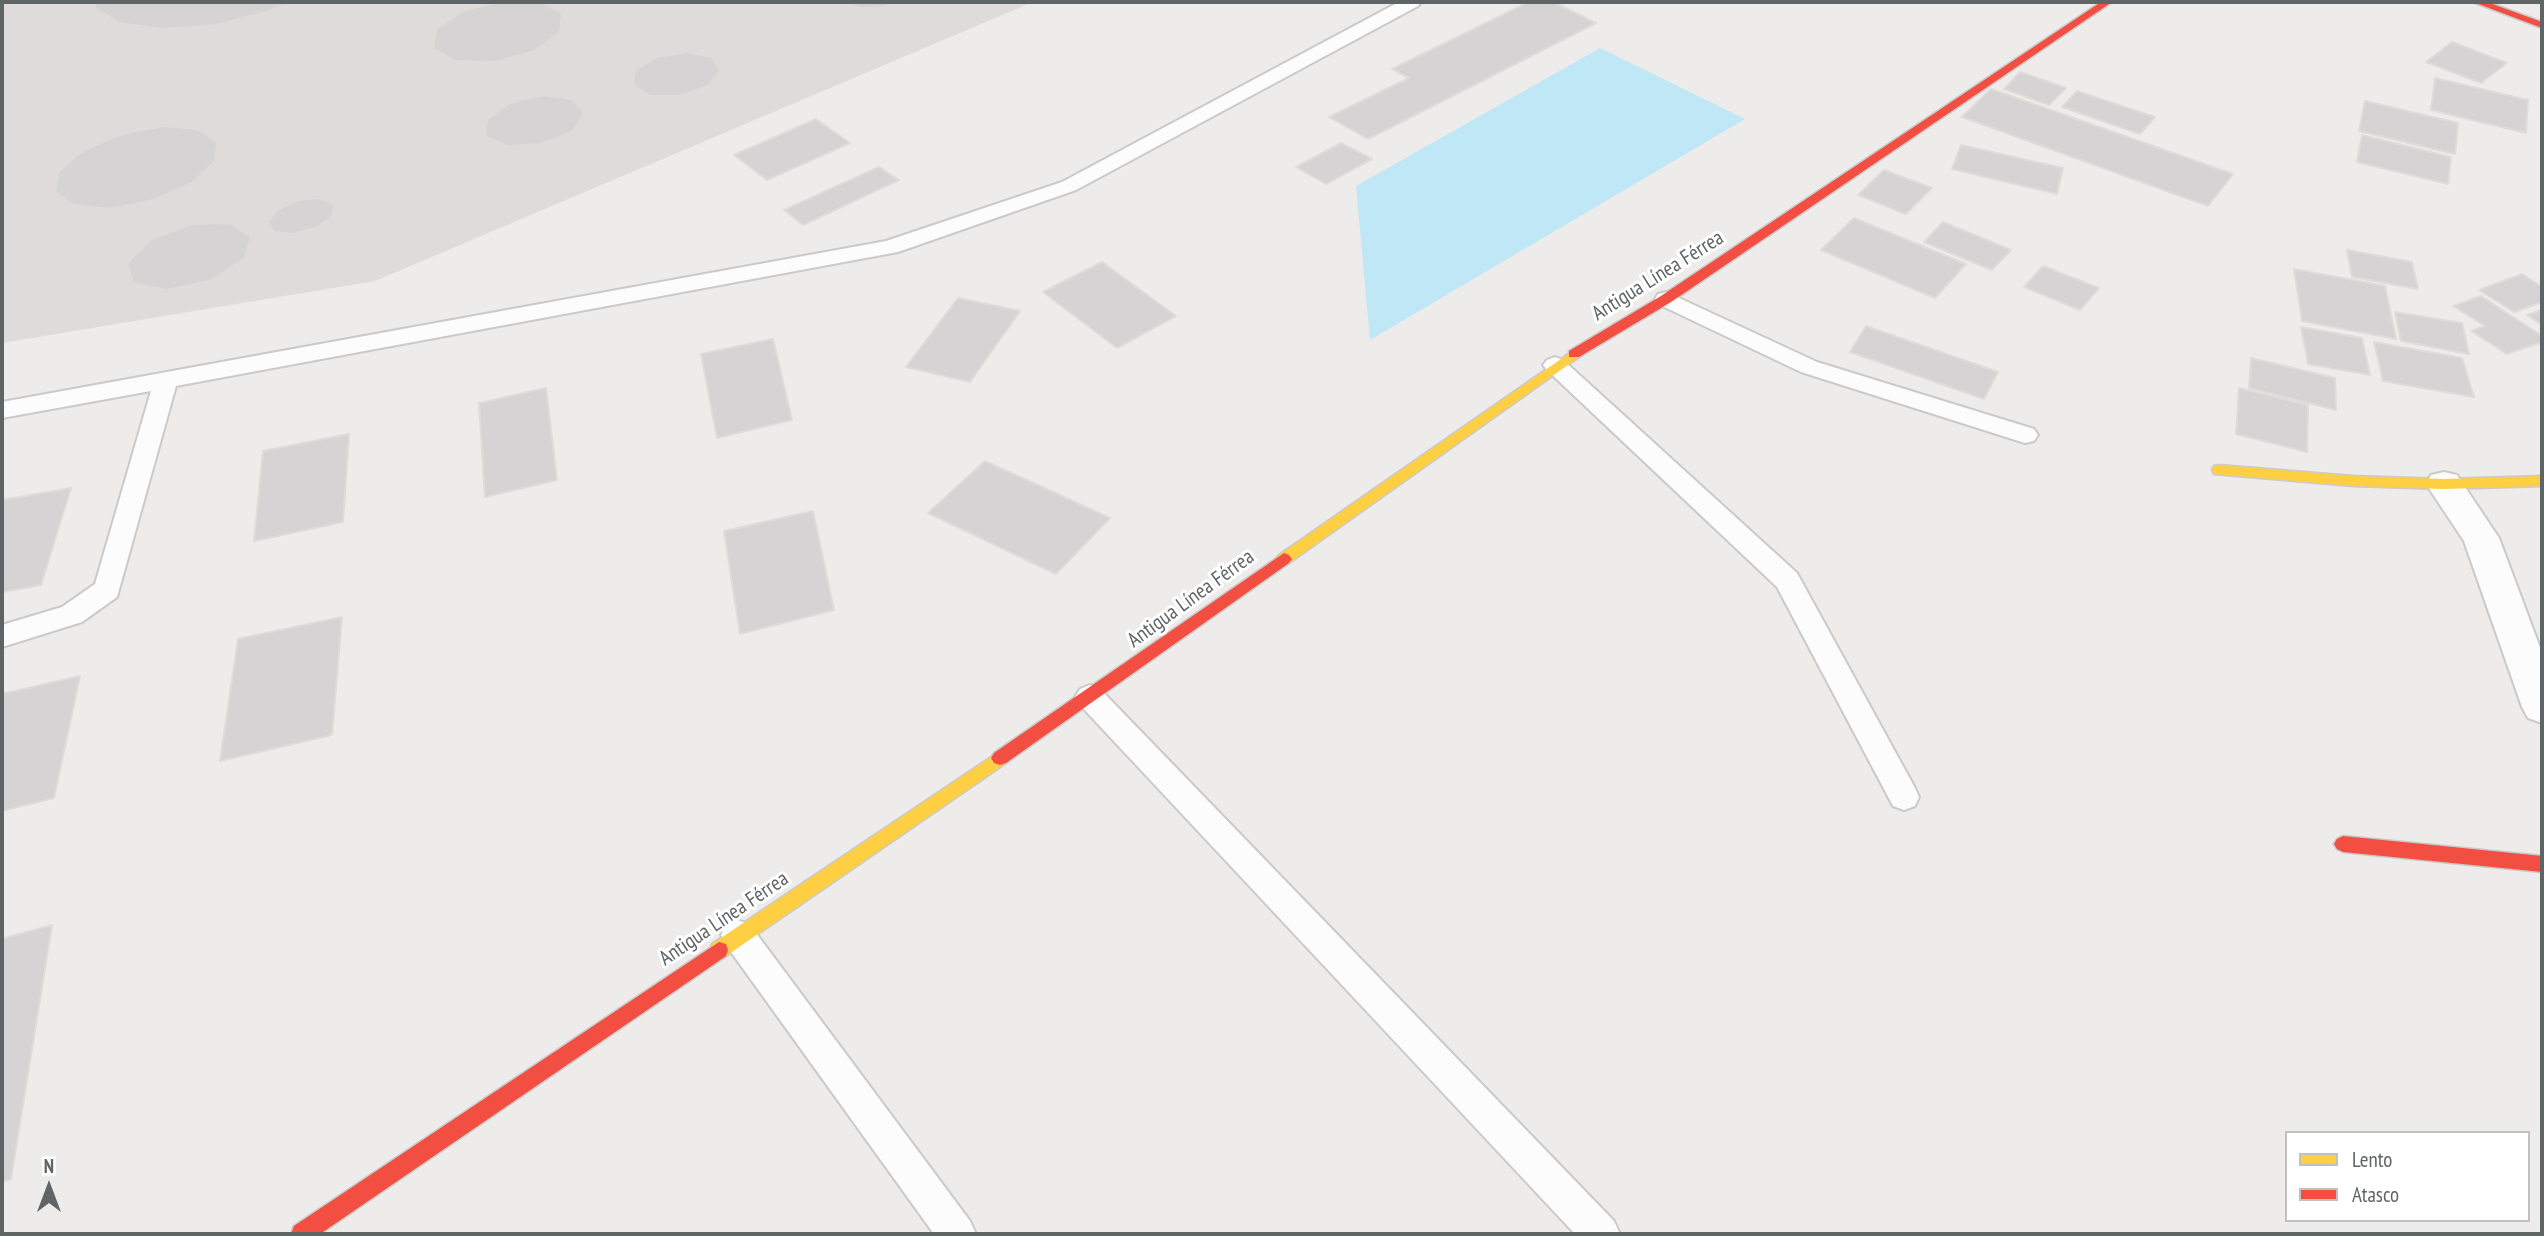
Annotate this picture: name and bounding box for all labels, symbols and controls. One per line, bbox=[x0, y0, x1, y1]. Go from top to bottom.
street label: Antigua Línea Férrea bbox=[1588, 225, 1728, 327]
street label: Antigua Línea Férrea bbox=[1123, 545, 1259, 653]
street label: Antigua Línea Férrea bbox=[655, 866, 793, 972]
legend bbox=[2285, 1131, 2530, 1222]
text: Lento bbox=[2352, 1146, 2392, 1173]
north arrow bbox=[14, 1152, 84, 1222]
text: N bbox=[44, 1154, 54, 1178]
text: Atasco bbox=[2352, 1181, 2399, 1208]

